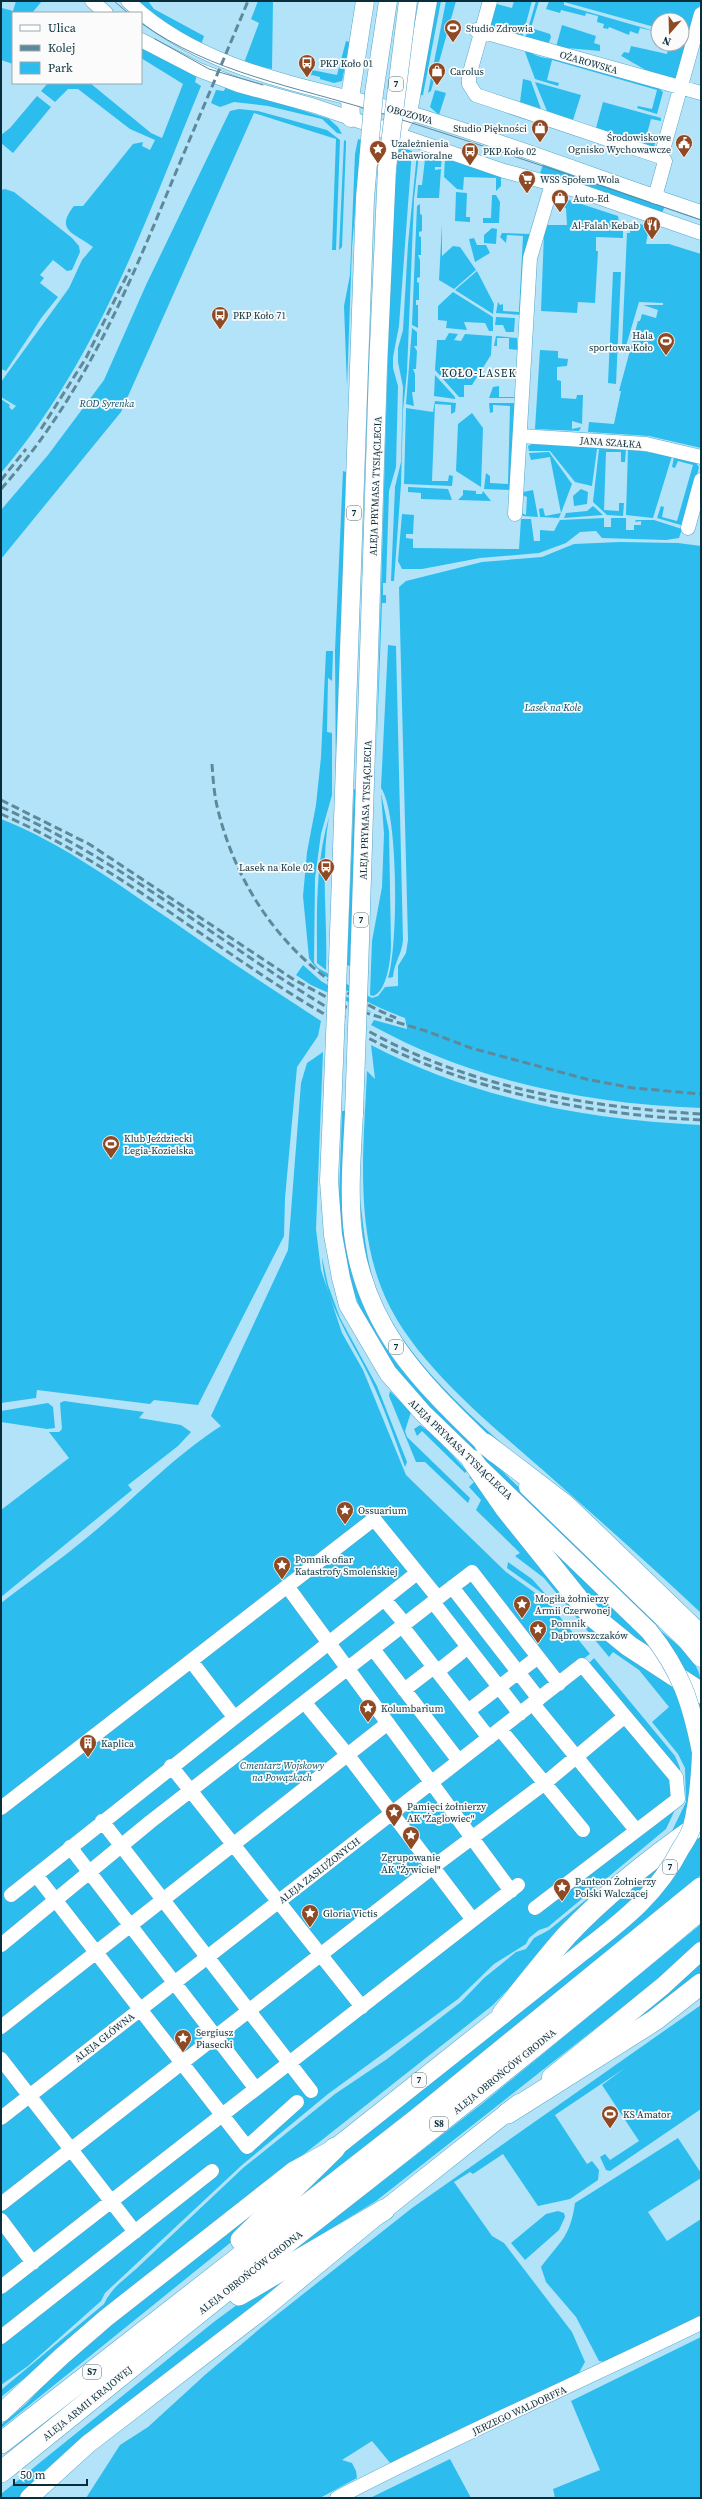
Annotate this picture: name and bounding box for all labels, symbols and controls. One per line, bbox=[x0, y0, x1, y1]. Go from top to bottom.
legend bbox=[12, 12, 142, 84]
north arrow bbox=[650, 12, 690, 52]
sports icon: Studio Zdrowia bbox=[443, 18, 463, 43]
text: Ulica bbox=[48, 20, 77, 36]
place label: Studio Zdrowia bbox=[466, 22, 534, 35]
text: N bbox=[660, 33, 673, 49]
text: Kolej bbox=[48, 40, 75, 56]
street label: OŻAROWSKA bbox=[558, 48, 620, 77]
bus stop icon: PKP Koło 01 bbox=[297, 53, 317, 78]
place label: PKP Koło 01 bbox=[320, 57, 373, 70]
text: Park bbox=[48, 60, 73, 76]
shop icon: Carolus bbox=[427, 61, 447, 86]
place label: Carolus bbox=[450, 65, 484, 78]
road number: 7 bbox=[389, 77, 403, 91]
street label: OBOZOWA bbox=[385, 102, 435, 127]
shop icon: Studio Piękności bbox=[530, 118, 550, 143]
place label: Studio Piękności bbox=[453, 122, 527, 135]
place label: Środowiskowe Ognisko Wychowawcze bbox=[568, 131, 671, 156]
public building icon: Środowiskowe Ognisko Wychowawcze bbox=[674, 133, 694, 158]
place label: Uzależnienia Behawioralne bbox=[391, 137, 453, 162]
place icon: Uzależnienia Behawioralne bbox=[368, 139, 388, 164]
bus stop icon: PKP Koło 02 bbox=[460, 141, 480, 166]
place label: PKP Koło 02 bbox=[483, 145, 536, 158]
supermarket icon: WSS Społem Wola bbox=[517, 169, 537, 194]
place label: WSS Społem Wola bbox=[540, 173, 620, 186]
shop icon: Auto-Ed bbox=[550, 188, 570, 213]
place label: Auto-Ed bbox=[573, 192, 609, 205]
restaurant icon: Al-Falah Kebab bbox=[642, 215, 662, 240]
place label: Al-Falah Kebab bbox=[571, 219, 639, 232]
bus stop icon: PKP Koło 71 bbox=[210, 305, 230, 330]
place label: PKP Koło 71 bbox=[233, 309, 286, 322]
place label: Hala sportowa Koło bbox=[589, 329, 654, 354]
sports icon: Hala sportowa Koło bbox=[656, 331, 676, 356]
district label: KOŁO-LASEK bbox=[441, 366, 517, 381]
park label: ROD Syrenka bbox=[79, 397, 135, 410]
street label: ALEJA PRYMASA TYSIĄCLECIA bbox=[367, 416, 384, 556]
street label: JANA SZAŁKA bbox=[579, 434, 643, 451]
road number: 7 bbox=[347, 506, 361, 520]
park label: Lasek na Kole bbox=[524, 701, 581, 714]
street label: ALEJA PRYMASA TYSIĄCLECIA bbox=[357, 740, 374, 880]
bus stop icon: Lasek na Kole 02 bbox=[316, 857, 336, 882]
place label: Lasek na Kole 02 bbox=[239, 861, 313, 874]
road number: 7 bbox=[354, 913, 368, 927]
place label: Klub Jeździecki Legia-Kozielska bbox=[124, 1132, 195, 1157]
sports icon: Klub Jeździecki Legia-Kozielska bbox=[101, 1134, 121, 1159]
road number: 7 bbox=[389, 1340, 403, 1354]
street label: ALEJA PRYMASA TYSIĄCLECIA bbox=[406, 1396, 516, 1503]
place icon: Ossuarium bbox=[335, 1500, 355, 1525]
place label: Ossuarium bbox=[358, 1504, 407, 1517]
place label: Pomnik ofiar Katastrofy Smoleńskiej bbox=[295, 1553, 398, 1578]
place icon: Pomnik ofiar Katastrofy Smoleńskiej bbox=[272, 1555, 292, 1580]
place label: Mogiła żołnierzy Armii Czerwonej bbox=[535, 1592, 611, 1617]
place icon: Mogiła żołnierzy Armii Czerwonej bbox=[512, 1594, 532, 1619]
place label: Pomnik Dąbrowszczaków bbox=[551, 1617, 628, 1642]
place icon: Pomnik Dąbrowszczaków bbox=[528, 1619, 548, 1644]
place icon: Kolumbarium bbox=[358, 1698, 378, 1723]
place label: Kolumbarium bbox=[381, 1702, 443, 1715]
building icon: Kaplica bbox=[78, 1733, 98, 1758]
place label: Kaplica bbox=[101, 1737, 135, 1750]
park label: Cmentarz Wojskowy na Powązkach bbox=[240, 1759, 324, 1784]
place label: Pamięci żołnierzy AK "Żaglowiec" bbox=[407, 1800, 487, 1825]
place icon: Pamięci żołnierzy AK "Żaglowiec" bbox=[384, 1802, 404, 1827]
place icon: Zgrupowanie AK "Żywiciel" bbox=[401, 1825, 421, 1850]
street label: ALEJA ZASŁUŻONYCH bbox=[276, 1834, 363, 1906]
place label: Zgrupowanie AK "Żywiciel" bbox=[381, 1851, 441, 1876]
road number: 7 bbox=[663, 1860, 677, 1874]
place label: Panteon Żołnierzy Polski Walczącej bbox=[575, 1875, 657, 1900]
place icon: Panteon Żołnierzy Polski Walczącej bbox=[552, 1877, 572, 1902]
place icon: Gloria Victis bbox=[300, 1903, 320, 1928]
place label: Gloria Victis bbox=[323, 1907, 378, 1920]
street label: ALEJA GŁÓWNA bbox=[72, 2010, 137, 2065]
place label: Sergiusz Piasecki bbox=[196, 2026, 234, 2051]
street label: ALEJA OBROŃCÓW GRODNA bbox=[450, 2026, 559, 2117]
place icon: Sergiusz Piasecki bbox=[173, 2028, 193, 2053]
road number: 7 bbox=[412, 2073, 426, 2087]
sports icon: KS Amator bbox=[600, 2104, 620, 2129]
place label: KS Amator bbox=[623, 2108, 672, 2121]
road number: S8 bbox=[430, 2117, 448, 2131]
street label: ALEJA OBROŃCÓW GRODNA bbox=[196, 2227, 305, 2317]
street label: ALEJA ARMII KRAJOWEJ bbox=[40, 2363, 135, 2444]
road number: S7 bbox=[83, 2365, 101, 2379]
street label: JERZEGO WALDORFFA bbox=[469, 2383, 569, 2438]
scale bar bbox=[14, 2461, 87, 2487]
text: 50 m bbox=[20, 2467, 46, 2483]

